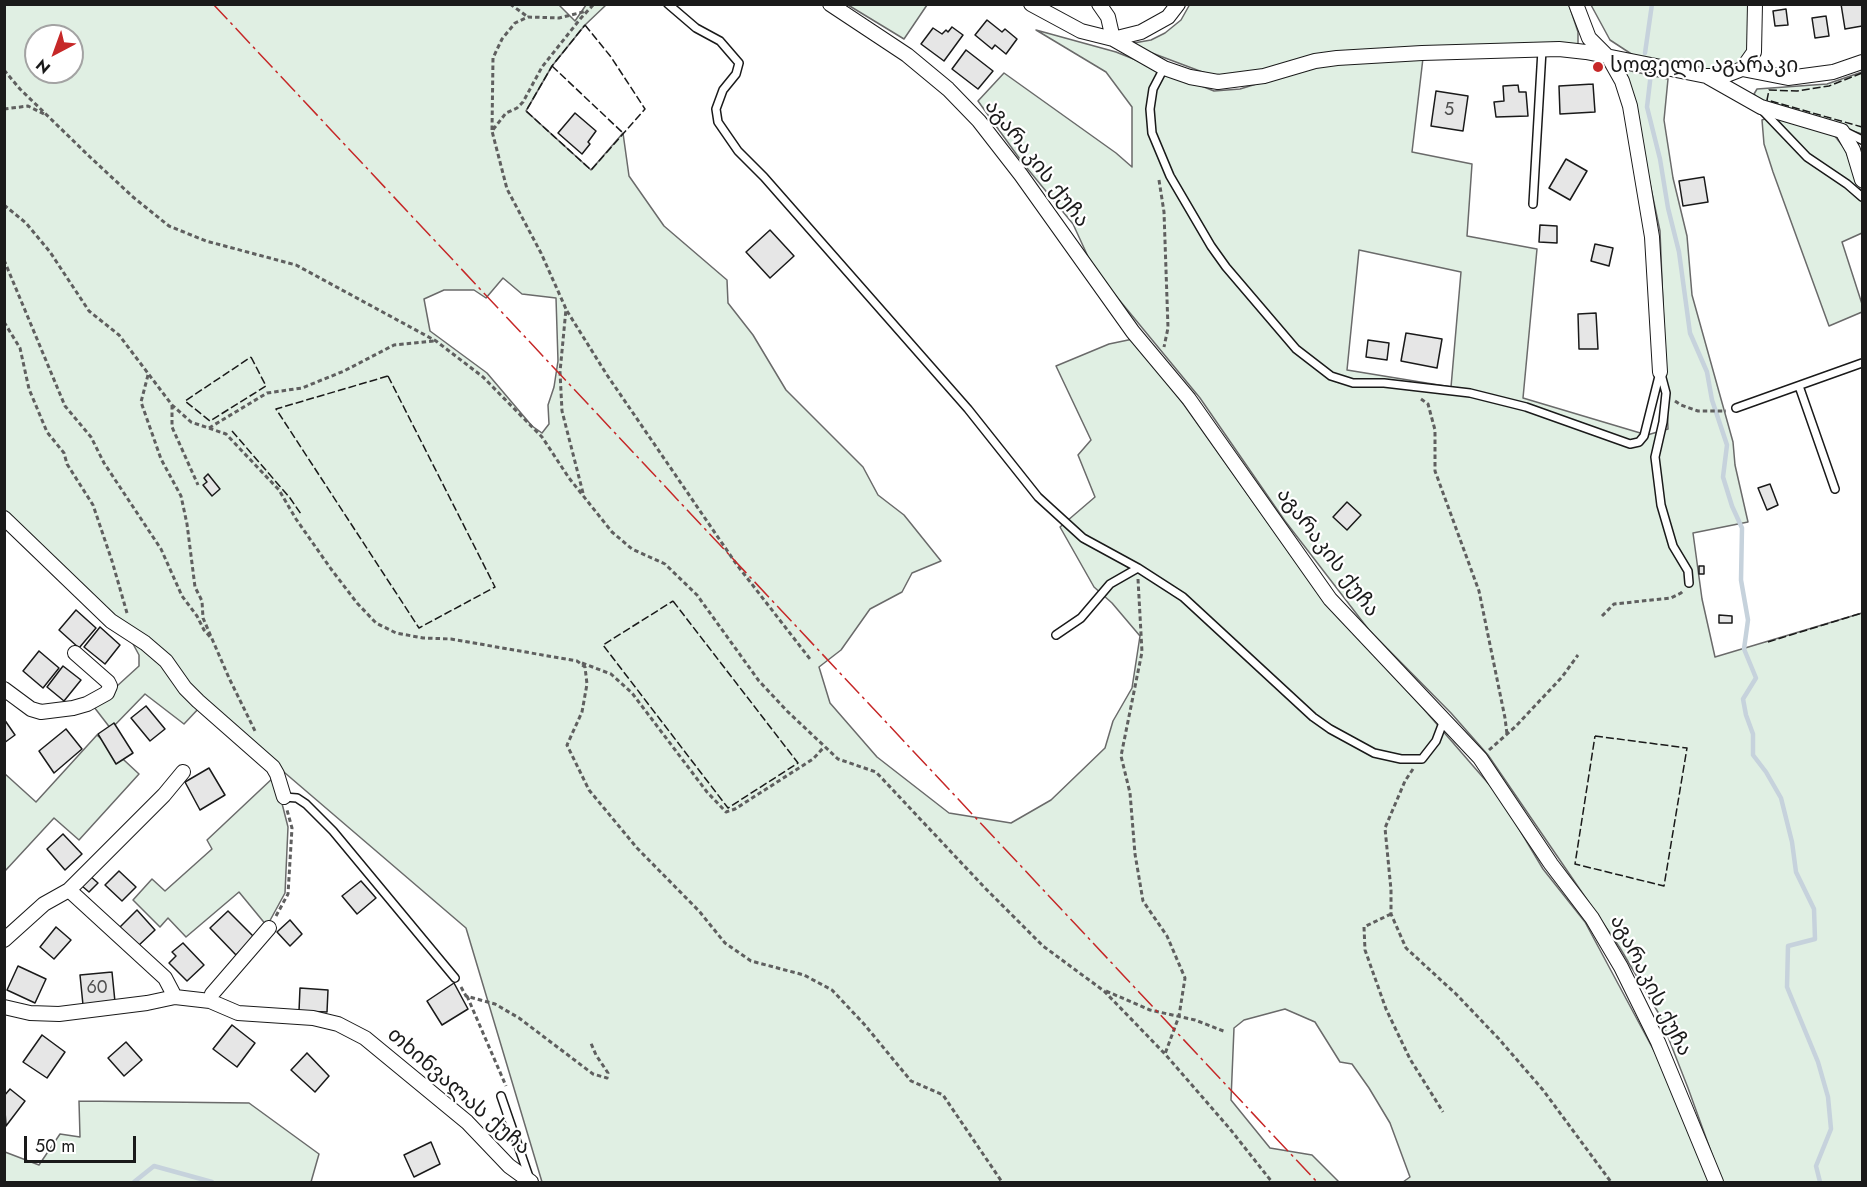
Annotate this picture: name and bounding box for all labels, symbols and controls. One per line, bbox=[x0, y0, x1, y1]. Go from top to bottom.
north arrow bbox=[24, 24, 84, 84]
text: N bbox=[31, 54, 56, 79]
place label: სოფელი აგარაკი bbox=[1610, 54, 1798, 80]
marker: სოფელი აგარაკი bbox=[1591, 60, 1605, 74]
street label: აგარაკის ქუჩა bbox=[978, 95, 1094, 233]
house number: 5 bbox=[1444, 100, 1454, 122]
street label: აგარაკის ქუჩა bbox=[1270, 483, 1384, 623]
street label: აგარაკის ქუჩა bbox=[1604, 911, 1696, 1061]
house number: 60 bbox=[86, 978, 108, 1000]
street label: თხინვალას ქუჩა bbox=[381, 1023, 535, 1161]
scale bar bbox=[27, 1124, 140, 1162]
text: 50 m bbox=[35, 1133, 75, 1159]

